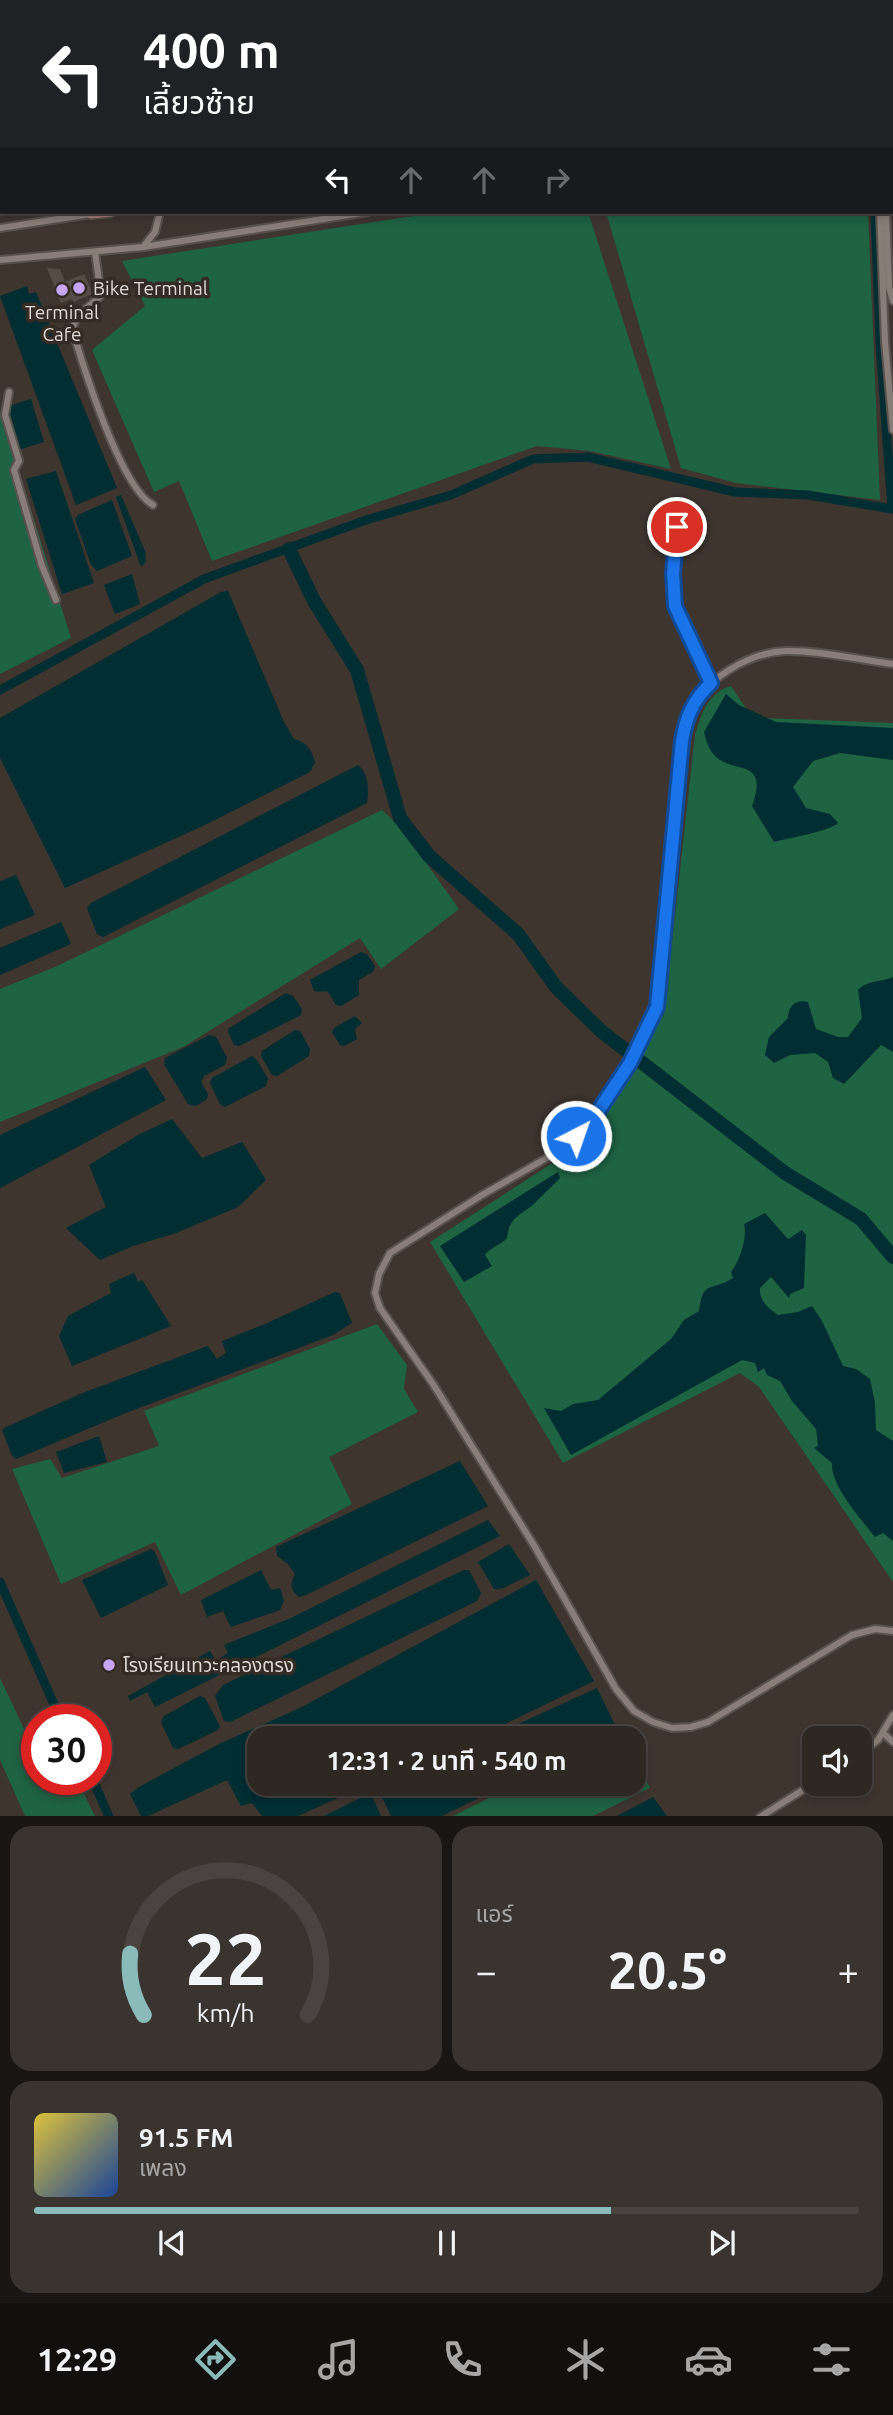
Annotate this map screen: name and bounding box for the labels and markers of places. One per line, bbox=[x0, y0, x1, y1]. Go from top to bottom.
place label: Bike Terminal bbox=[93, 277, 208, 299]
marker: Bike Terminal bbox=[71, 280, 87, 296]
marker: Terminal Cafe bbox=[54, 282, 70, 298]
place label: Terminal Cafe bbox=[25, 301, 99, 345]
pin bbox=[647, 497, 707, 557]
place label: โรงเรียนเทวะคลองตรง bbox=[123, 1654, 294, 1676]
marker: โรงเรียนเทวะคลองตรง bbox=[101, 1657, 117, 1673]

